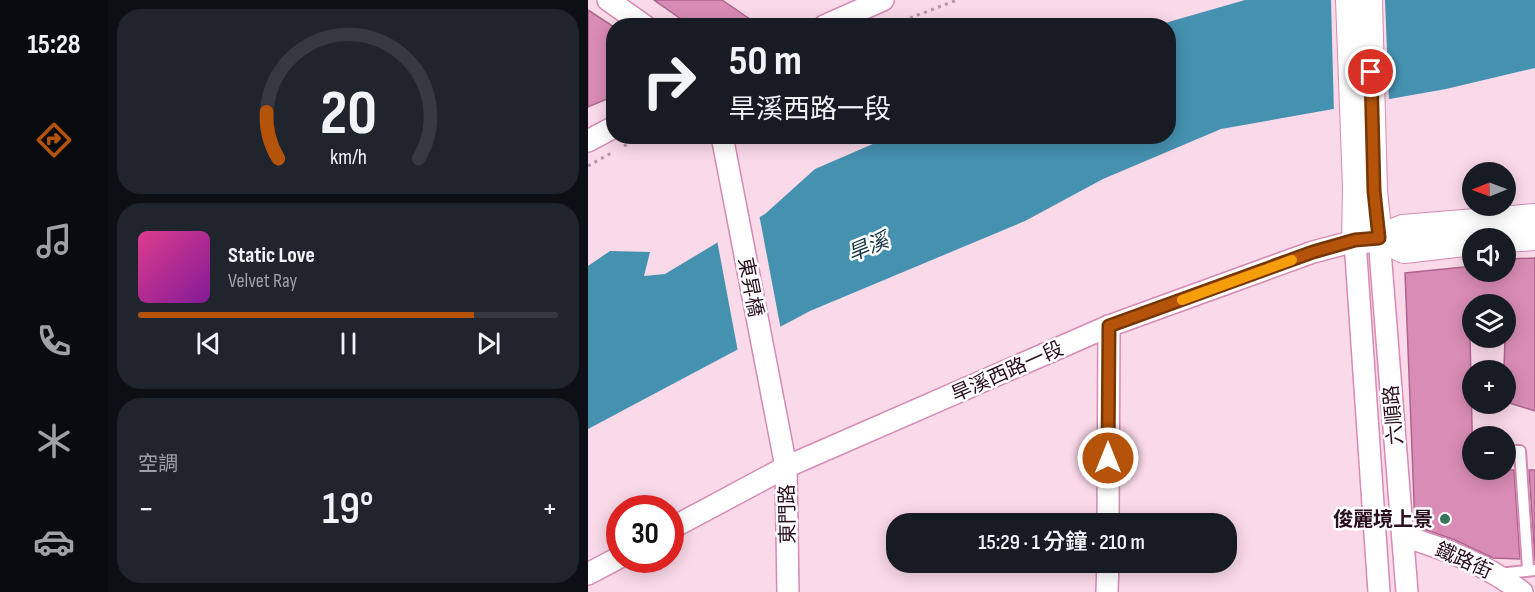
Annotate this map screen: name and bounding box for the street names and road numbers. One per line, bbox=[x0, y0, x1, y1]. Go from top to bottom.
street label: 東昇橋 bbox=[733, 255, 768, 319]
street label: 旱溪西路一段 bbox=[948, 337, 1067, 407]
street label: 六順路 bbox=[1379, 384, 1409, 446]
street label: 東門路 bbox=[775, 484, 801, 544]
street label: 鐵路街 bbox=[1431, 538, 1496, 584]

